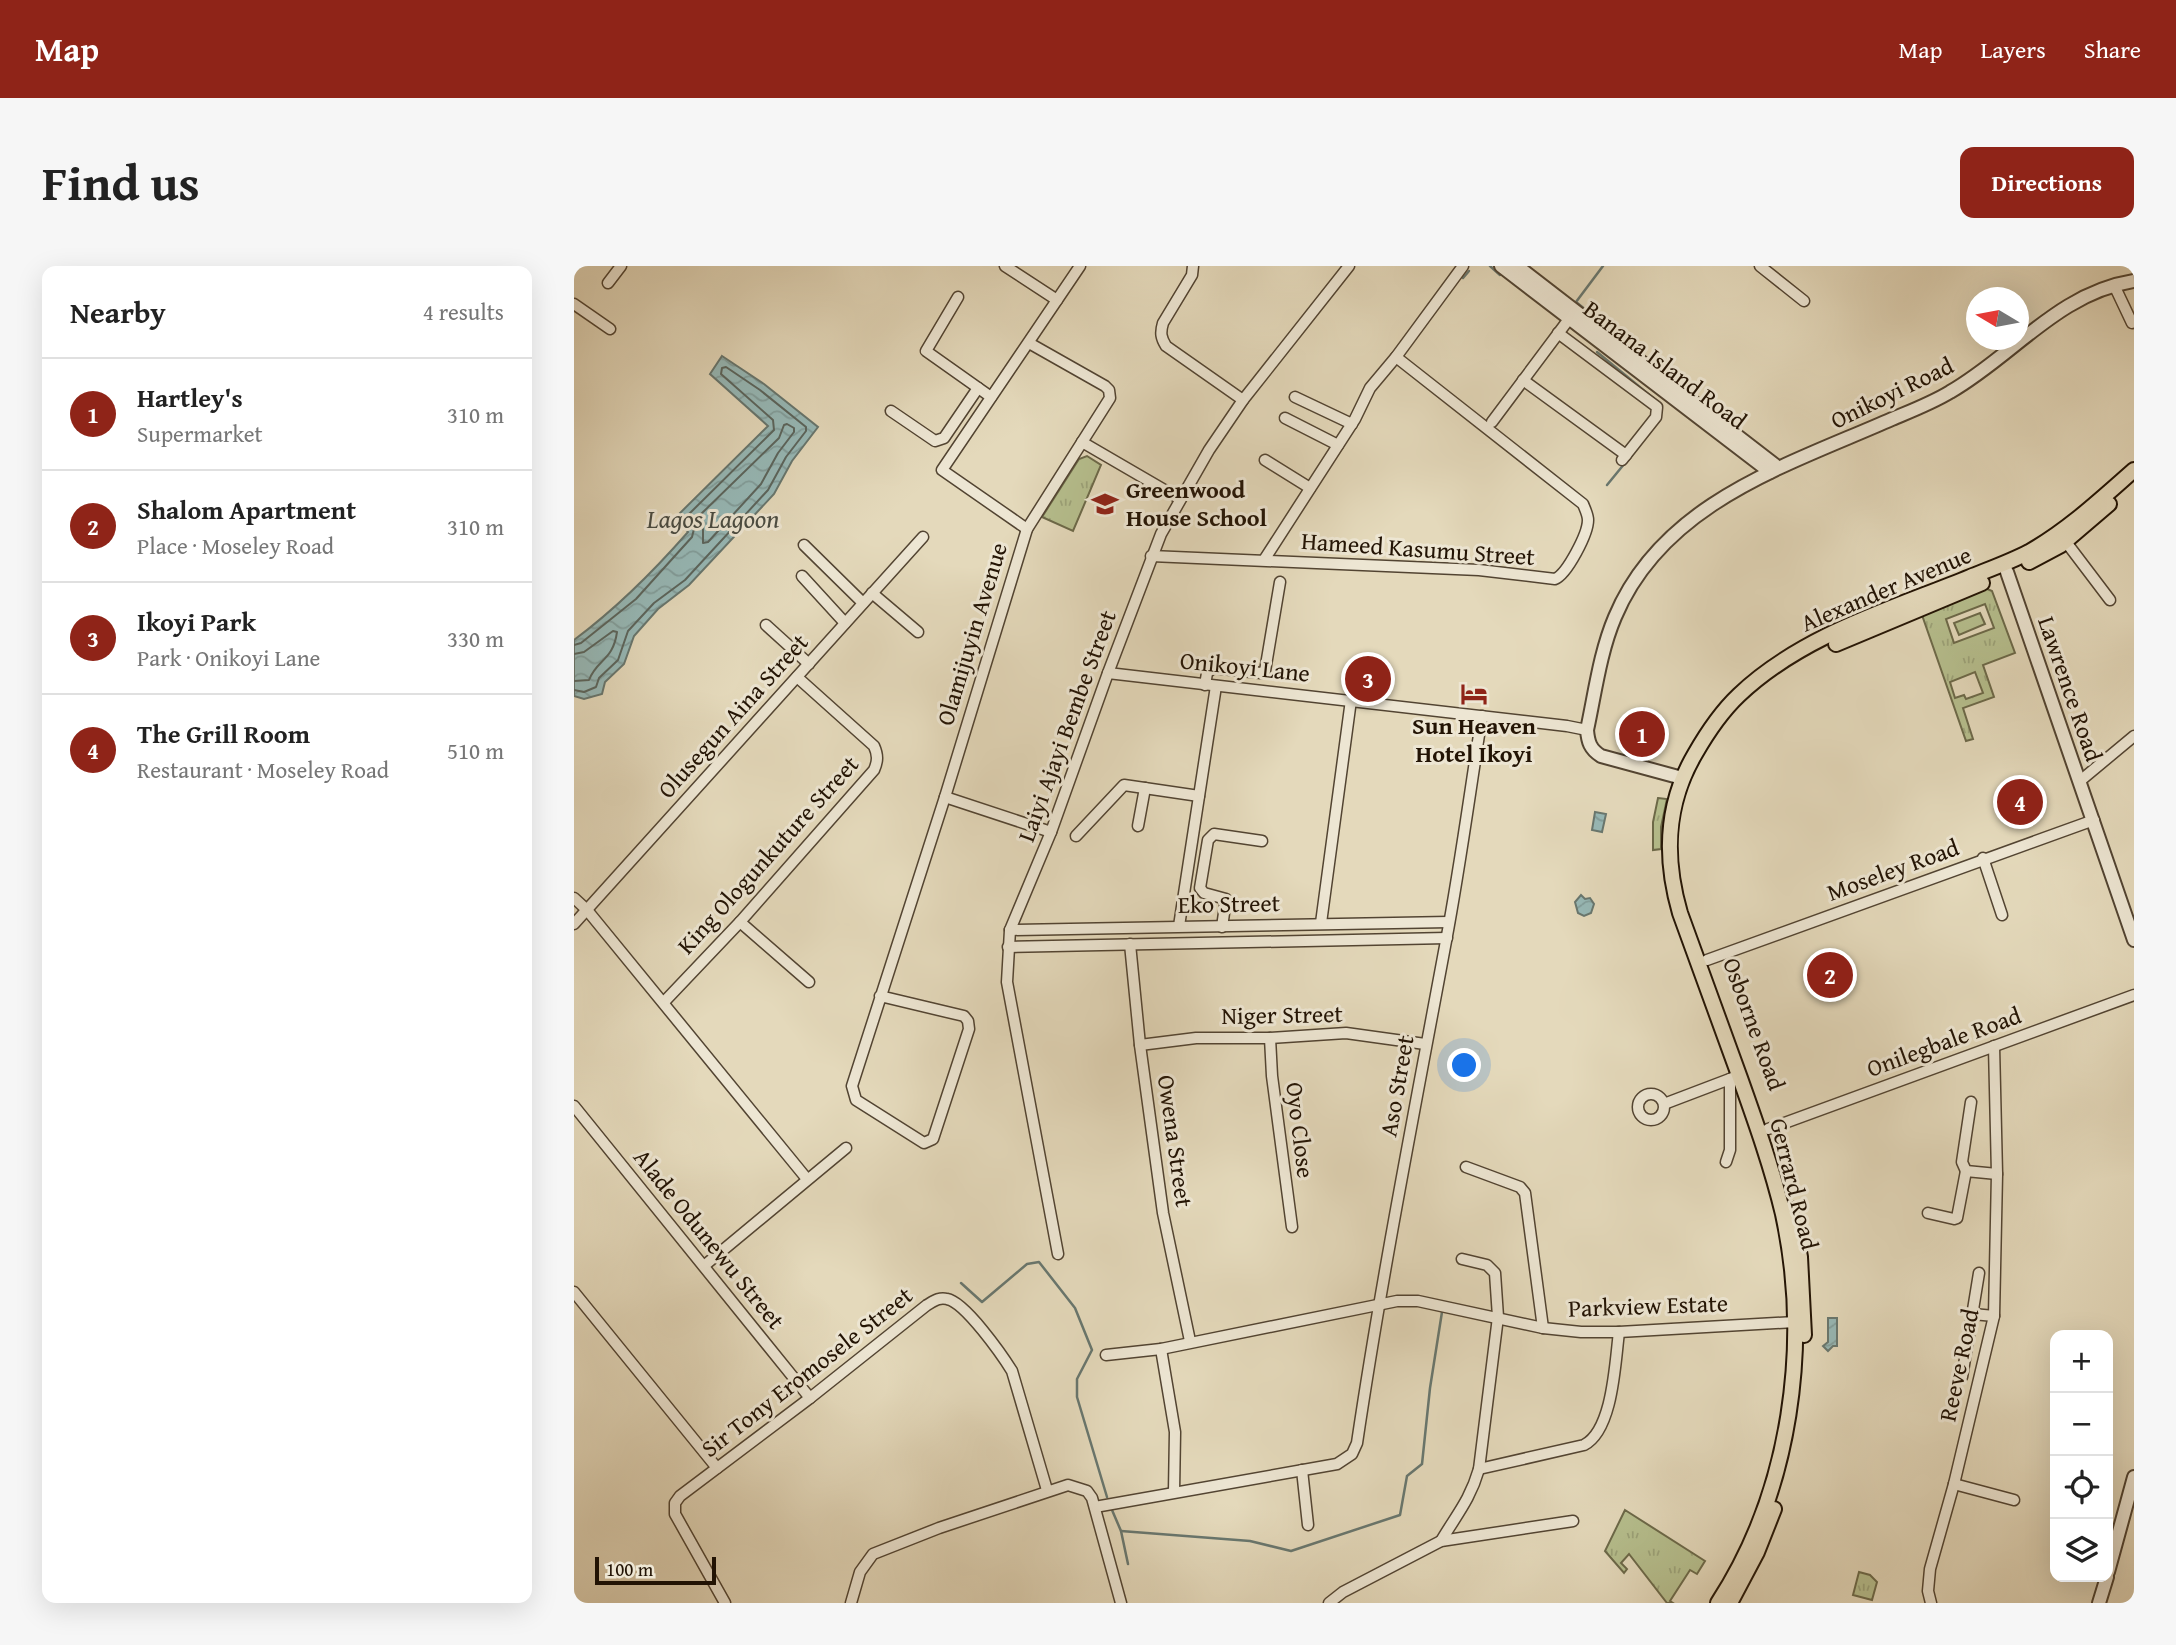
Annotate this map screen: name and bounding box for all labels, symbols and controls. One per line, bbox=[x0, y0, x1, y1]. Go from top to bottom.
text: Map bbox=[35, 25, 99, 73]
text: Map bbox=[1899, 32, 1942, 67]
text: Layers bbox=[1980, 32, 2046, 67]
text: Share bbox=[2084, 32, 2141, 67]
text: Find us bbox=[42, 146, 200, 218]
button: Directions bbox=[1960, 147, 2134, 218]
north arrow bbox=[1966, 287, 2029, 350]
text: Nearby bbox=[70, 290, 166, 334]
street label: Banana Island Road bbox=[1576, 291, 1755, 438]
text: 4 results bbox=[423, 295, 504, 328]
street label: Onikoyi Road bbox=[1824, 348, 1959, 437]
text: Hartley's bbox=[137, 378, 243, 417]
text: 1 bbox=[87, 398, 99, 431]
text: 310 m bbox=[447, 398, 504, 431]
text: Supermarket bbox=[137, 417, 263, 450]
place label: Greenwood House School bbox=[1126, 472, 1268, 535]
school or university icon: Greenwood House School bbox=[1090, 489, 1120, 519]
text: Shalom Apartment bbox=[137, 490, 356, 529]
water label: Lagos Lagoon bbox=[646, 499, 779, 538]
text: 2 bbox=[87, 510, 99, 543]
text: 310 m bbox=[447, 510, 504, 543]
street label: Hameed Kasumu Street bbox=[1300, 523, 1537, 574]
text: Place · Moseley Road bbox=[137, 529, 334, 562]
street label: Alexander Avenue bbox=[1795, 537, 1977, 640]
street label: Olamijuyin Avenue bbox=[927, 538, 1016, 730]
text: Ikoyi Park bbox=[137, 602, 256, 641]
street label: Laiyi Ajayi Bembe Street bbox=[1008, 605, 1125, 847]
street label: Lawrence Road bbox=[2029, 612, 2112, 766]
text: 3 bbox=[87, 622, 99, 655]
text: 330 m bbox=[447, 622, 504, 655]
street label: Olusegun Aina Street bbox=[649, 625, 817, 806]
text: Park · Onikoyi Lane bbox=[137, 641, 320, 674]
street label: Onikoyi Lane bbox=[1178, 642, 1312, 691]
pin: 3 bbox=[1345, 653, 1391, 705]
hotel icon: Sun Heaven Hotel Ikoyi bbox=[1459, 679, 1489, 709]
place label: Sun Heaven Hotel Ikoyi bbox=[1412, 708, 1536, 771]
pin: 1 bbox=[1619, 708, 1665, 760]
text: The Grill Room bbox=[137, 714, 310, 753]
text: 4 bbox=[87, 734, 99, 767]
text: 510 m bbox=[447, 734, 504, 767]
street label: King Ologunkuture Street bbox=[669, 747, 867, 962]
text: Restaurant · Moseley Road bbox=[137, 753, 389, 786]
pin: 4 bbox=[1997, 776, 2043, 828]
street label: Moseley Road bbox=[1822, 829, 1964, 910]
street label: Eko Street bbox=[1178, 885, 1281, 922]
pin: 2 bbox=[1807, 949, 1853, 1001]
street label: Osborne Road bbox=[1714, 953, 1795, 1095]
street label: Niger Street bbox=[1221, 996, 1344, 1033]
street label: Onilegbale Road bbox=[1862, 997, 2026, 1086]
street label: Aso Street bbox=[1370, 1032, 1423, 1139]
your location bbox=[1447, 1048, 1481, 1082]
street label: Owena Street bbox=[1149, 1073, 1202, 1210]
street label: Oyo Close bbox=[1277, 1080, 1324, 1180]
street label: Gerrard Road bbox=[1761, 1115, 1828, 1253]
street label: Alade Odunewu Street bbox=[626, 1141, 794, 1337]
street label: Sir Tony Eromosele Street bbox=[694, 1278, 920, 1465]
street label: Parkview Estate bbox=[1568, 1285, 1728, 1326]
street label: Reeve Road bbox=[1929, 1305, 1988, 1425]
map controls bbox=[2050, 1330, 2113, 1582]
button: + bbox=[2050, 1330, 2113, 1393]
button: − bbox=[2050, 1393, 2113, 1456]
button: locate bbox=[2050, 1456, 2113, 1519]
button: layers bbox=[2050, 1519, 2113, 1582]
scale bar bbox=[595, 1554, 716, 1586]
text: 100 m bbox=[606, 1555, 653, 1583]

